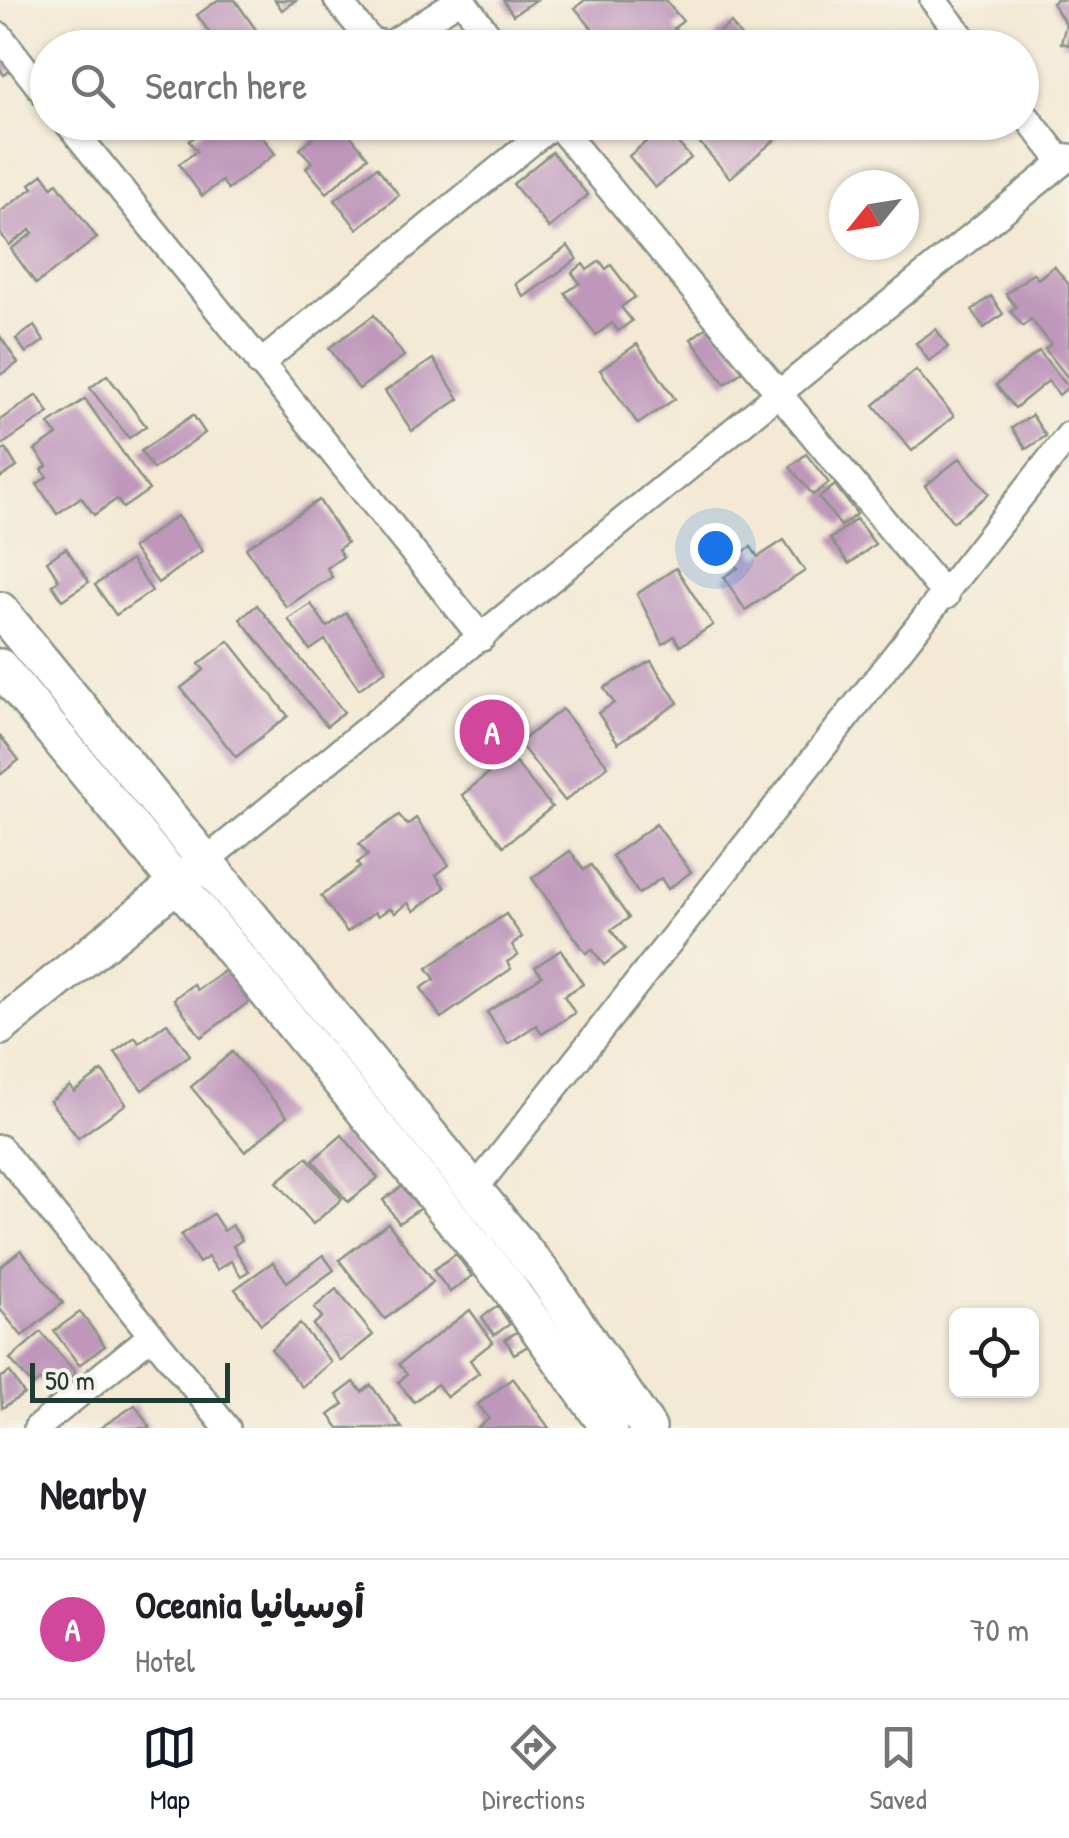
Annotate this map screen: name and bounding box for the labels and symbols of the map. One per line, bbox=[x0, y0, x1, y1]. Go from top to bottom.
north arrow bbox=[829, 170, 919, 260]
your location bbox=[690, 523, 741, 574]
pin: A bbox=[460, 694, 524, 770]
scale bar bbox=[30, 1358, 230, 1402]

